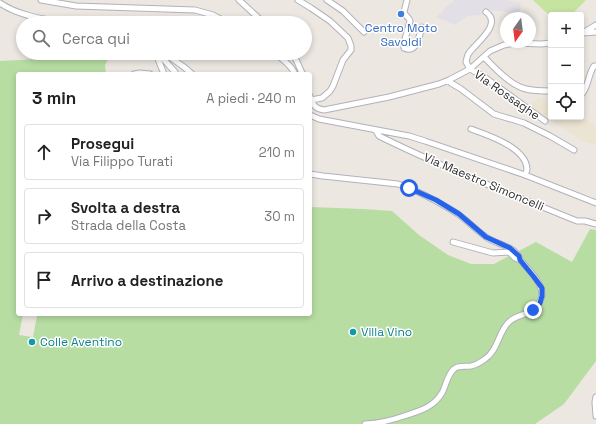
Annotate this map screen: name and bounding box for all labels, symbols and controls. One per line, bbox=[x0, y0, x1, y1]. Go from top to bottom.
marker: Centro Moto Savoldi bbox=[396, 9, 406, 19]
north arrow bbox=[500, 12, 536, 48]
map controls bbox=[548, 12, 584, 120]
button: + bbox=[548, 12, 584, 48]
search box bbox=[16, 16, 312, 60]
place label: Centro Moto Savoldi bbox=[365, 20, 437, 50]
icon: search bbox=[30, 27, 52, 49]
text: Cerca qui bbox=[62, 29, 130, 48]
button: − bbox=[548, 48, 584, 84]
street label: Via Rossaghe bbox=[471, 66, 543, 124]
button: locate bbox=[548, 84, 584, 120]
text: 3 min bbox=[32, 87, 76, 109]
text: A piedi · 240 m bbox=[206, 90, 296, 107]
text: Prosegui bbox=[71, 134, 134, 153]
icon: ahead bbox=[33, 141, 55, 163]
text: 210 m bbox=[259, 144, 295, 161]
street label: Via Maestro Simoncelli bbox=[421, 149, 547, 215]
text: Via Filippo Turati bbox=[71, 153, 173, 170]
route start bbox=[400, 179, 418, 197]
text: Svolta a destra bbox=[71, 198, 180, 217]
icon: right bbox=[33, 205, 55, 227]
text: 30 m bbox=[264, 208, 295, 225]
text: Strada della Costa bbox=[71, 217, 186, 234]
icon: arrive bbox=[33, 269, 55, 291]
text: Arrivo a destinazione bbox=[71, 271, 223, 290]
route end bbox=[524, 301, 542, 319]
place label: Villa Vino bbox=[361, 324, 412, 340]
marker: Villa Vino bbox=[348, 327, 358, 337]
place label: Colle Aventino bbox=[40, 334, 122, 350]
marker: Colle Aventino bbox=[27, 337, 37, 347]

